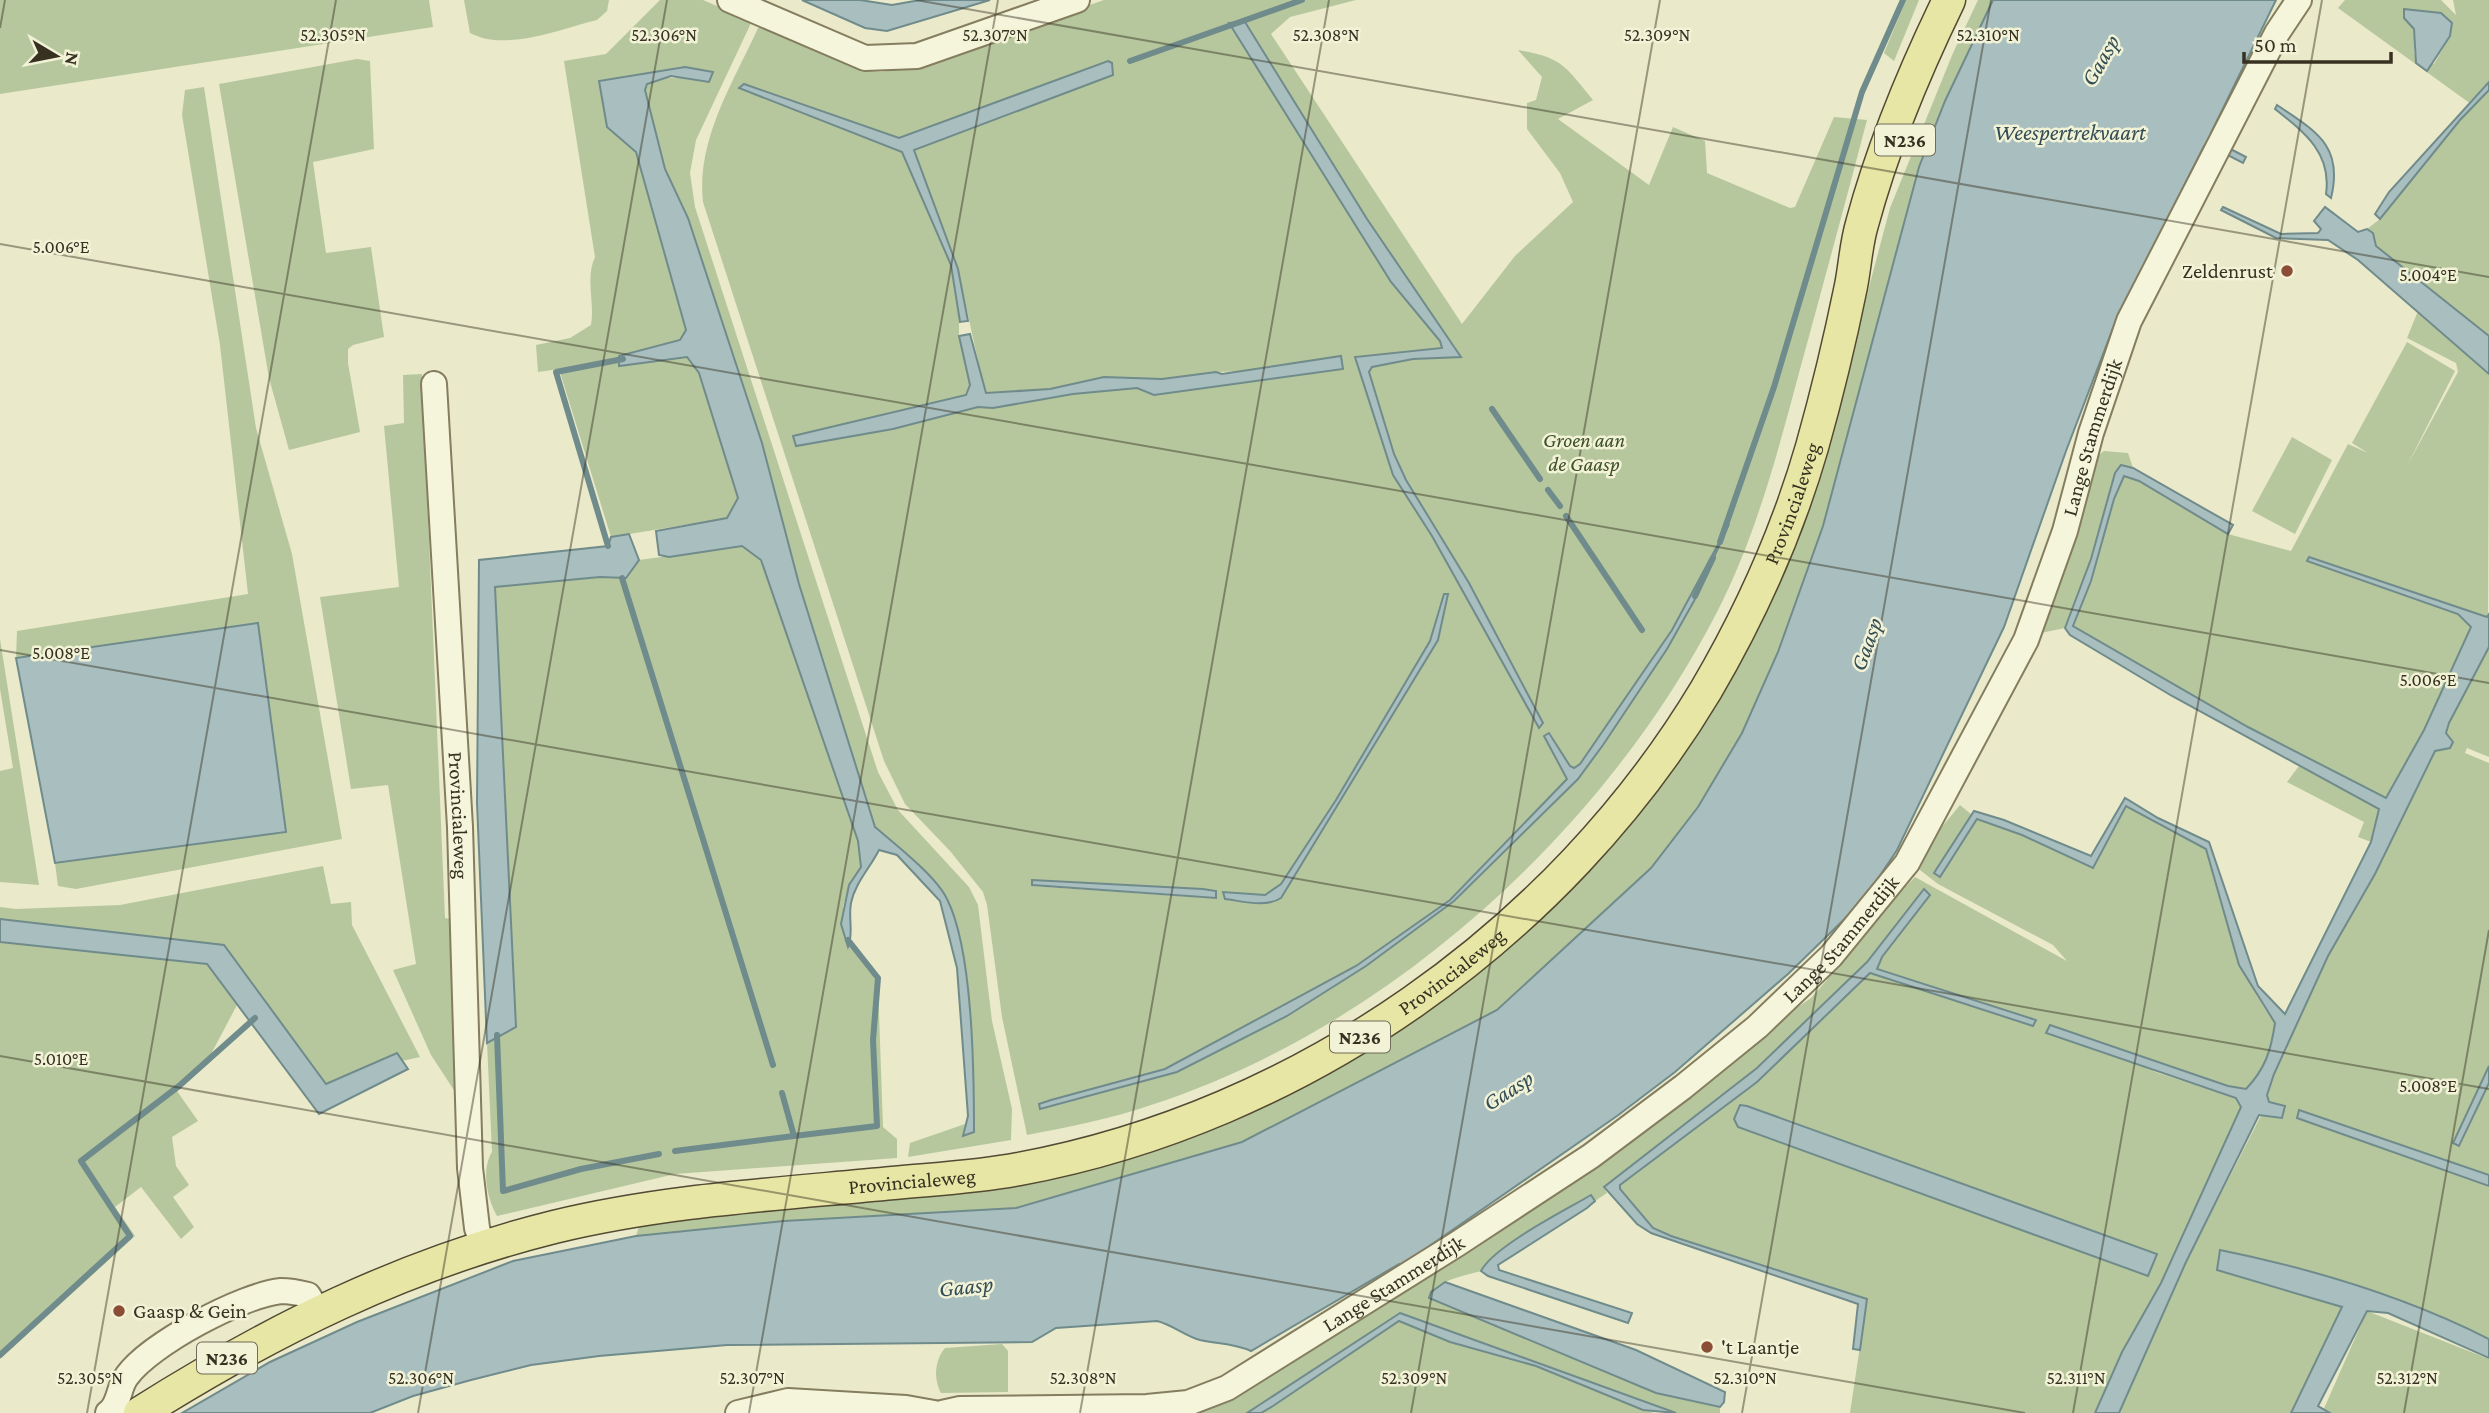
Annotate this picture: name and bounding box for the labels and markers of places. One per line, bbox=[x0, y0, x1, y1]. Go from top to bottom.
place label: Zeldenrust bbox=[2182, 259, 2274, 283]
marker: Zeldenrust bbox=[2279, 263, 2295, 279]
place label: Gaasp & Gein bbox=[133, 1299, 247, 1323]
marker: Gaasp & Gein bbox=[111, 1303, 127, 1319]
place label: 't Laantje bbox=[1721, 1335, 1799, 1359]
marker: 't Laantje bbox=[1699, 1339, 1715, 1355]

